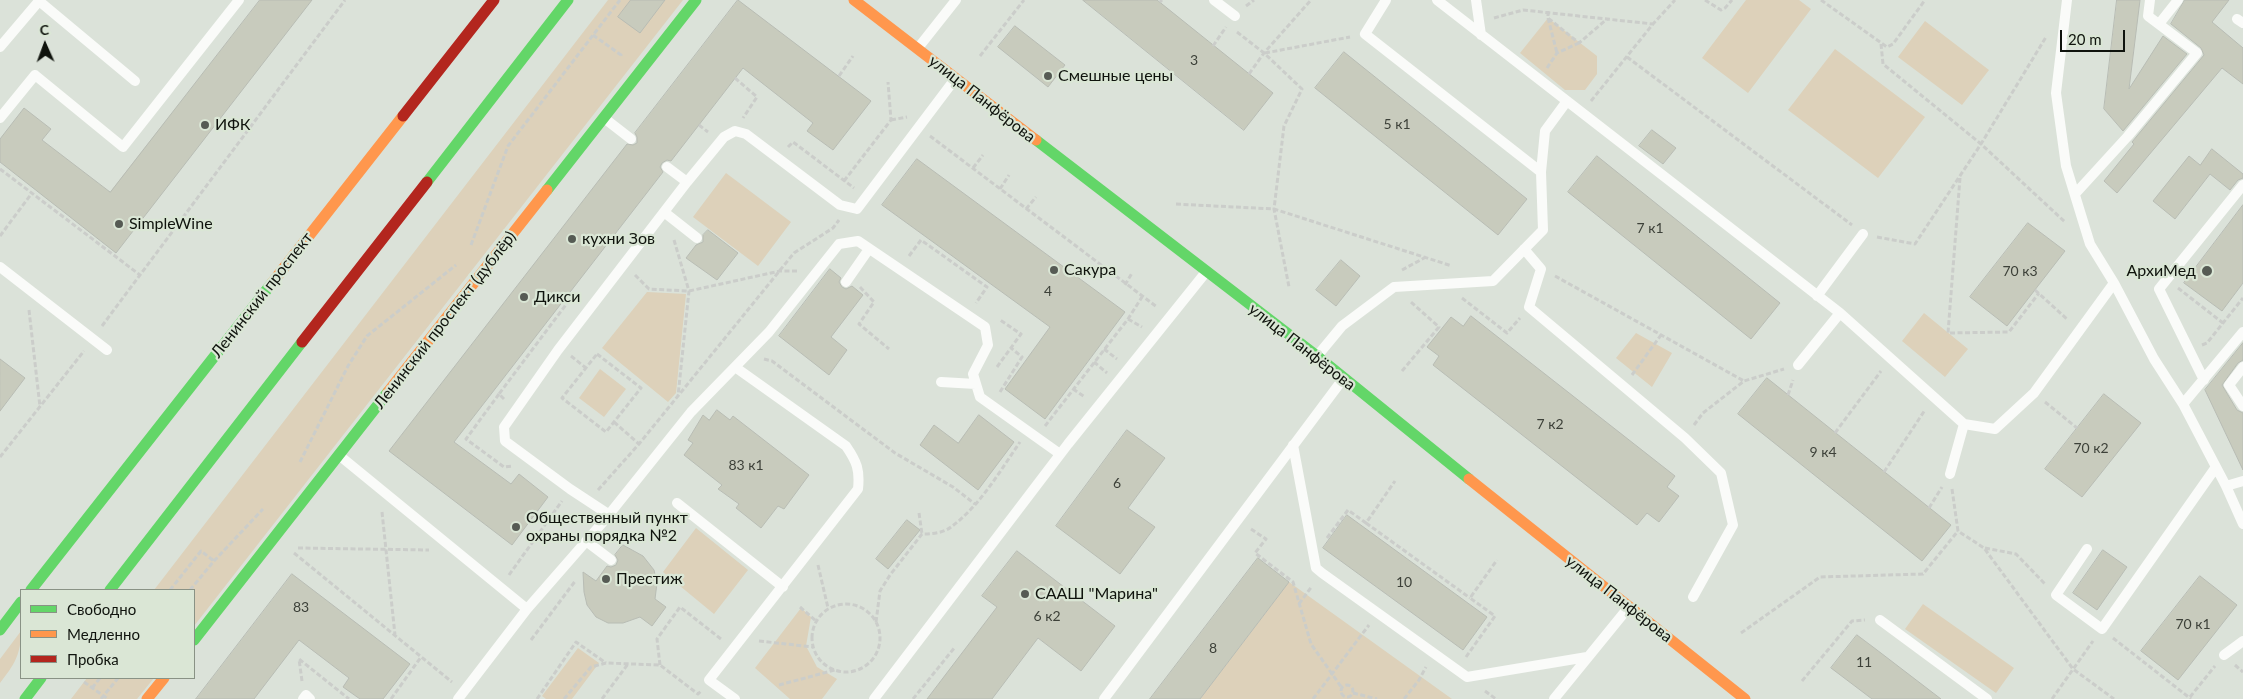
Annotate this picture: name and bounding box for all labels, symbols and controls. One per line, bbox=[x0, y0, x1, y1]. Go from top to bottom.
north arrow bbox=[20, 20, 70, 70]
scale bar bbox=[2063, 20, 2128, 52]
text: С bbox=[40, 21, 49, 38]
text: 20 m bbox=[2068, 30, 2102, 48]
street label: улица Панфёрова bbox=[925, 51, 1039, 147]
house number: 3 bbox=[1190, 52, 1198, 68]
place label: Смешные цены bbox=[1058, 66, 1173, 86]
marker: Смешные цены bbox=[1042, 70, 1054, 82]
place label: ИФК bbox=[215, 115, 250, 135]
house number: 5 к1 bbox=[1383, 116, 1411, 132]
marker: ИФК bbox=[199, 119, 211, 131]
place label: SimpleWine bbox=[129, 214, 213, 234]
marker: SimpleWine bbox=[113, 218, 125, 230]
house number: 7 к1 bbox=[1636, 220, 1664, 236]
street label: Ленинский проспект (дублёр) bbox=[370, 227, 520, 413]
street label: Ленинский проспект bbox=[207, 228, 317, 362]
place label: кухни Зов bbox=[582, 229, 655, 249]
marker: кухни Зов bbox=[566, 233, 578, 245]
place label: Сакура bbox=[1064, 260, 1116, 280]
place label: АрхиМед bbox=[2127, 261, 2196, 281]
house number: 70 к3 bbox=[2002, 263, 2038, 279]
marker: Сакура bbox=[1048, 264, 1060, 276]
marker: АрхиМед bbox=[2200, 264, 2214, 278]
house number: 4 bbox=[1044, 283, 1052, 299]
place label: Дикси bbox=[534, 287, 580, 307]
marker: Дикси bbox=[518, 291, 530, 303]
street label: улица Панфёрова bbox=[1245, 299, 1359, 395]
house number: 7 к2 bbox=[1536, 416, 1564, 432]
house number: 70 к2 bbox=[2073, 440, 2109, 456]
house number: 9 к4 bbox=[1809, 444, 1837, 460]
house number: 83 к1 bbox=[728, 457, 764, 473]
house number: 6 bbox=[1113, 475, 1121, 491]
place label: Общественный пункт охраны порядка №2 bbox=[526, 508, 688, 546]
marker: Общественный пункт охраны порядка №2 bbox=[510, 521, 522, 533]
street label: улица Панфёрова bbox=[1562, 551, 1676, 647]
place label: Престиж bbox=[616, 569, 683, 589]
marker: Престиж bbox=[600, 573, 612, 585]
house number: 10 bbox=[1396, 574, 1412, 590]
place label: СААШ "Марина" bbox=[1035, 584, 1158, 604]
marker: СААШ "Марина" bbox=[1019, 588, 1031, 600]
legend bbox=[20, 589, 195, 679]
house number: 83 bbox=[293, 599, 309, 615]
text: Свободно bbox=[67, 600, 136, 618]
house number: 6 к2 bbox=[1033, 608, 1061, 624]
house number: 70 к1 bbox=[2175, 616, 2211, 632]
text: Медленно bbox=[67, 625, 140, 643]
house number: 8 bbox=[1209, 640, 1217, 656]
text: Пробка bbox=[67, 650, 119, 668]
house number: 11 bbox=[1856, 654, 1872, 670]

